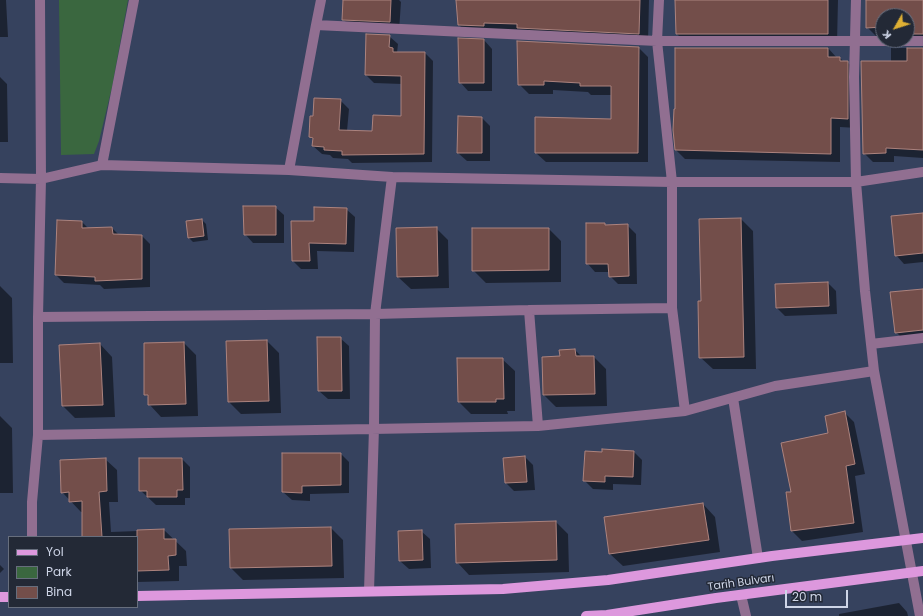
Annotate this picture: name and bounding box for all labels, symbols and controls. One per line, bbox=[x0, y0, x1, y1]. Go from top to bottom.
north arrow bbox=[875, 8, 915, 48]
text: K bbox=[878, 27, 895, 43]
legend bbox=[8, 536, 138, 608]
text: Yol bbox=[46, 543, 64, 560]
text: Park bbox=[46, 563, 72, 580]
street label: Tarih Bulvarı bbox=[707, 572, 775, 594]
scale bar bbox=[787, 582, 850, 608]
text: Bina bbox=[46, 583, 72, 600]
text: 20 m bbox=[792, 588, 822, 605]

